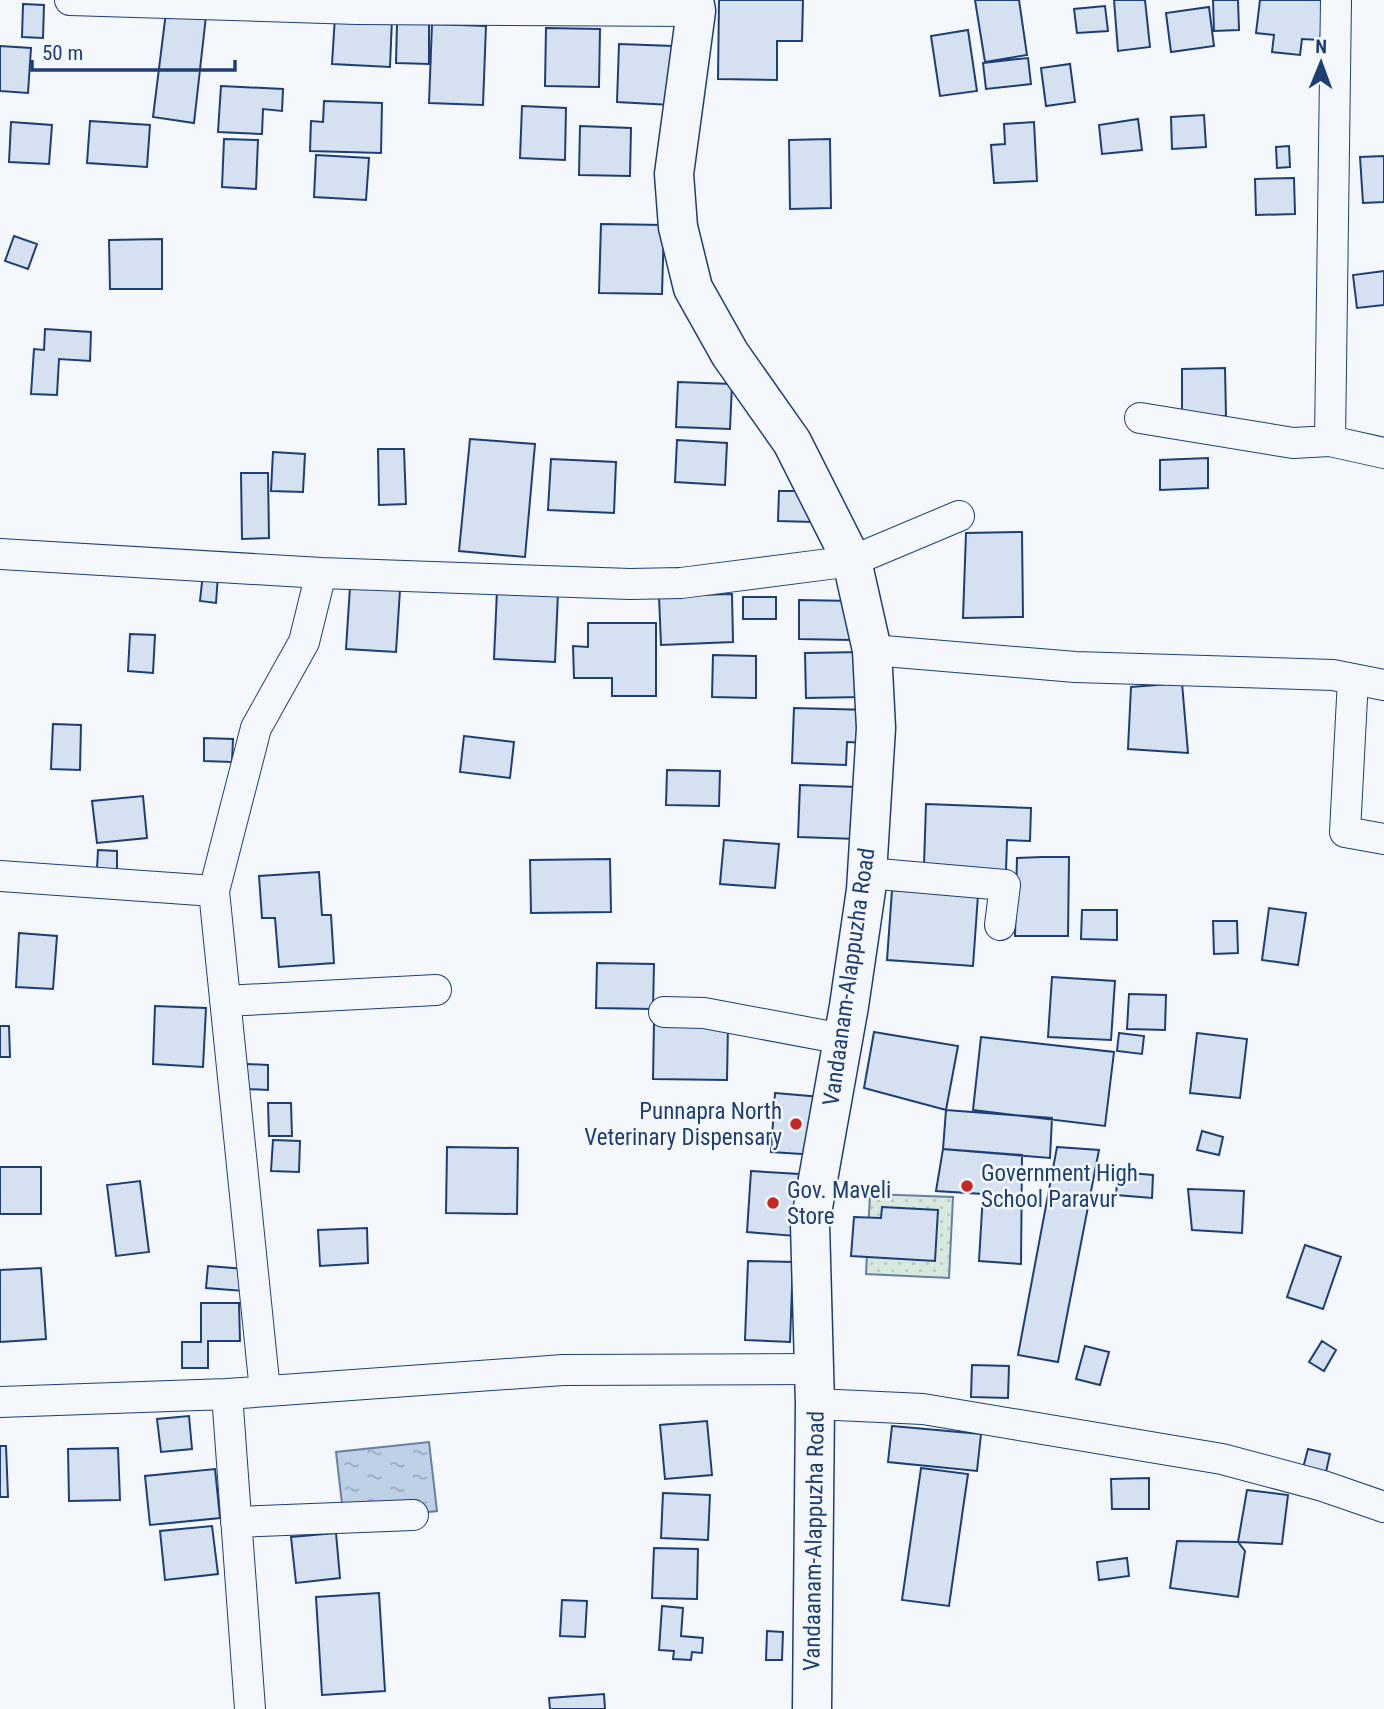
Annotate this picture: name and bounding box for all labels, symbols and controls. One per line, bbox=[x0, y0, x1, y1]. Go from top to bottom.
scale bar bbox=[32, 28, 234, 72]
north arrow bbox=[1286, 28, 1356, 98]
text: N bbox=[1315, 35, 1327, 58]
text: 50 m bbox=[42, 41, 83, 65]
street label: Vandaanam-Alappuzha Road bbox=[818, 846, 880, 1108]
place label: Punnapra North Veterinary Dispensary bbox=[584, 1098, 782, 1151]
marker: Punnapra North Veterinary Dispensary bbox=[788, 1116, 804, 1132]
place label: Government High School Paravur bbox=[981, 1160, 1138, 1213]
place label: Gov. Maveli Store bbox=[787, 1177, 891, 1230]
marker: Government High School Paravur bbox=[959, 1178, 975, 1194]
marker: Gov. Maveli Store bbox=[765, 1195, 781, 1211]
street label: Vandaanam-Alappuzha Road bbox=[798, 1411, 830, 1671]

